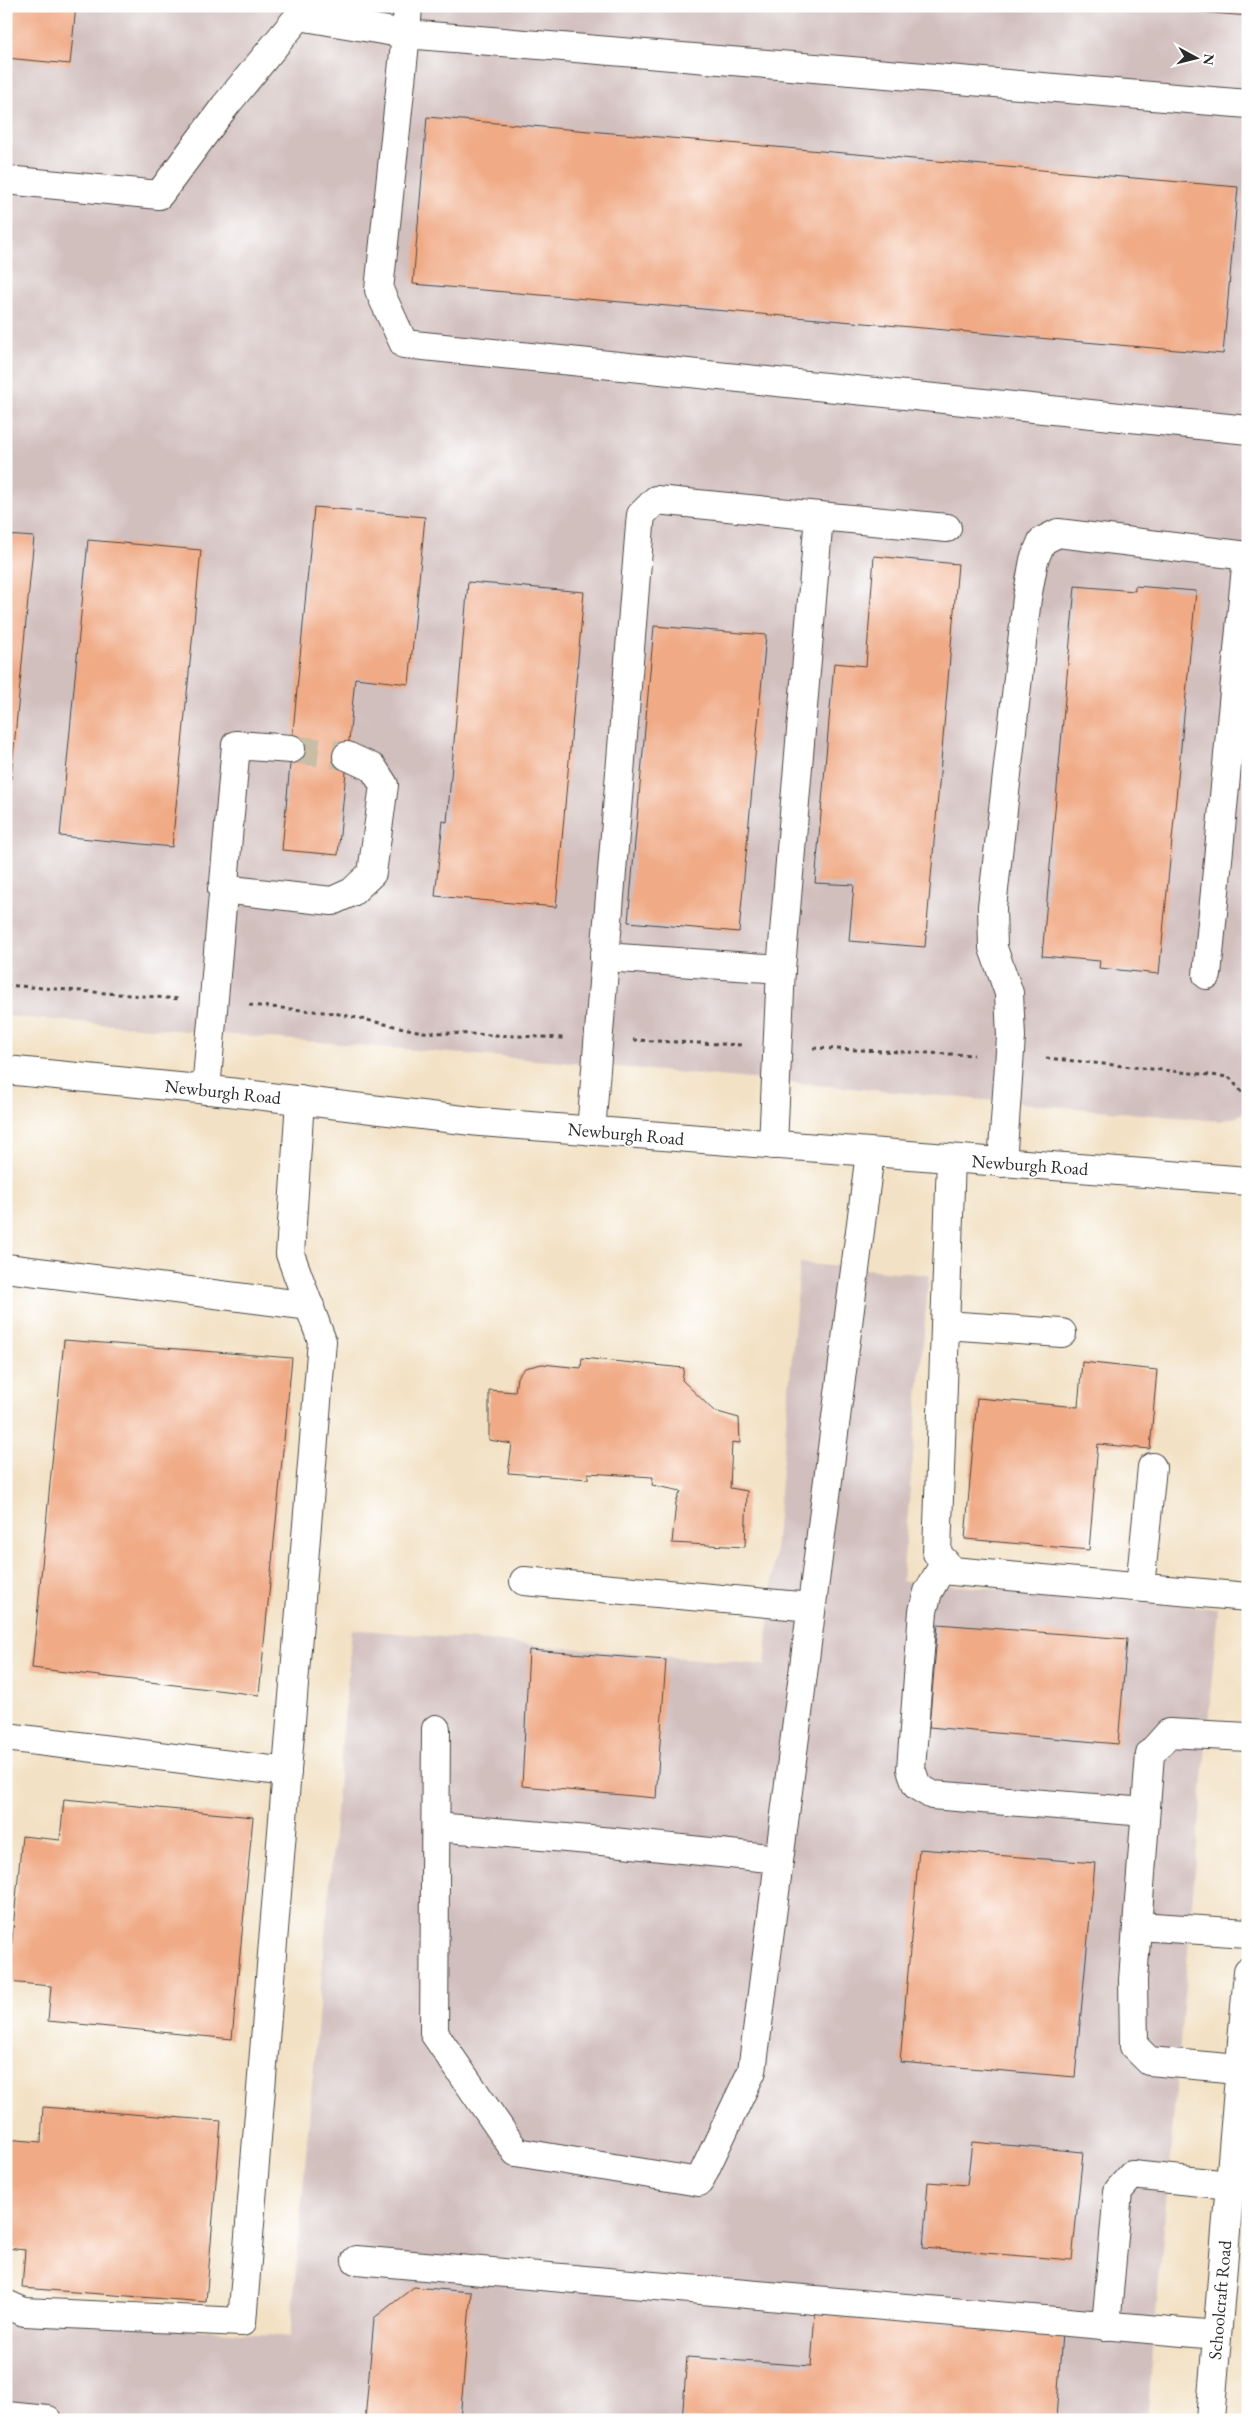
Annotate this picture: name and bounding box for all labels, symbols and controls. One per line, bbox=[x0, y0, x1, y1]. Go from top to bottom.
north arrow bbox=[1172, 32, 1222, 82]
text: N bbox=[1199, 53, 1219, 67]
street label: Newburgh Road bbox=[164, 1074, 283, 1109]
street label: Newburgh Road bbox=[567, 1117, 686, 1150]
street label: Newburgh Road bbox=[971, 1149, 1090, 1180]
street label: Schoolcraft Road bbox=[1203, 2238, 1236, 2361]

